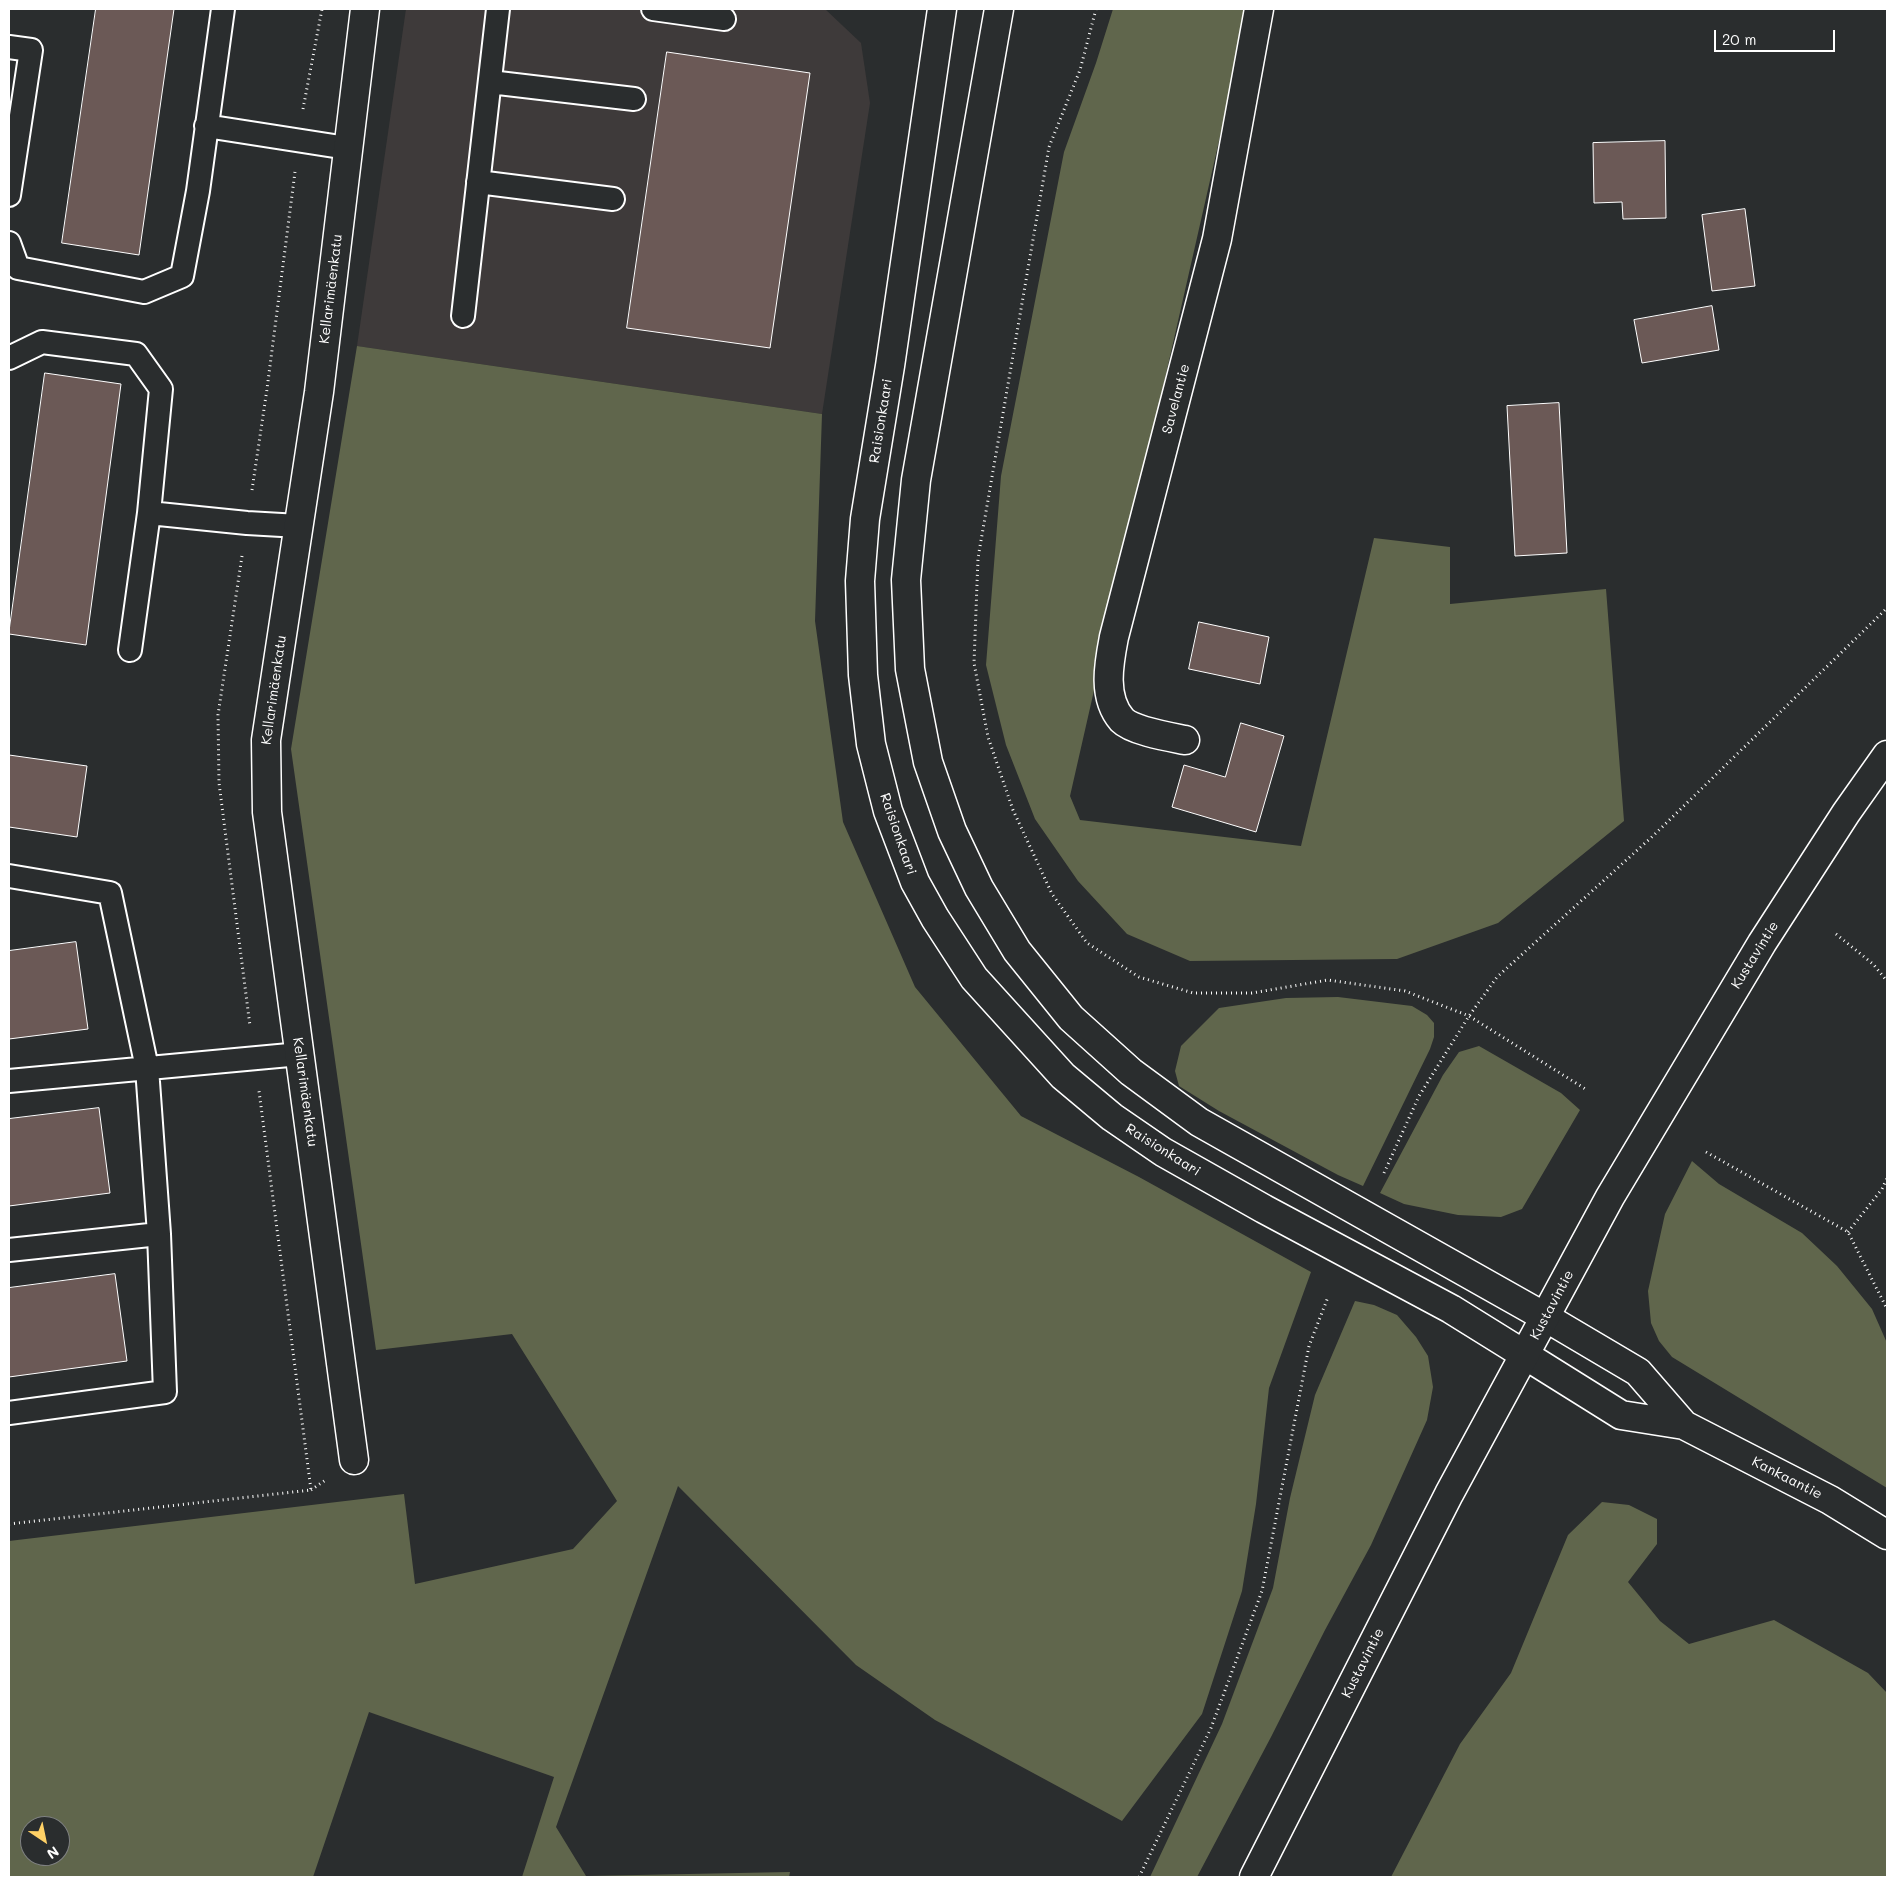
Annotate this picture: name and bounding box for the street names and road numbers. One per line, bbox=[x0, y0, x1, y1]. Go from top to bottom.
street label: Kellarimäenkatu bbox=[316, 233, 346, 345]
street label: Savelantie bbox=[1159, 362, 1193, 436]
street label: Raisionkaari bbox=[866, 378, 896, 464]
street label: Kellarimäenkatu bbox=[258, 634, 290, 746]
street label: Raisionkaari bbox=[876, 791, 920, 877]
street label: Kustavintie bbox=[1728, 918, 1782, 992]
street label: Kellarimäenkatu bbox=[289, 1036, 321, 1148]
street label: Raisionkaari bbox=[1122, 1120, 1204, 1180]
street label: Kustavintie bbox=[1527, 1267, 1577, 1343]
street label: Kankaantie bbox=[1749, 1453, 1825, 1503]
street label: Kustavintie bbox=[1338, 1625, 1388, 1701]

